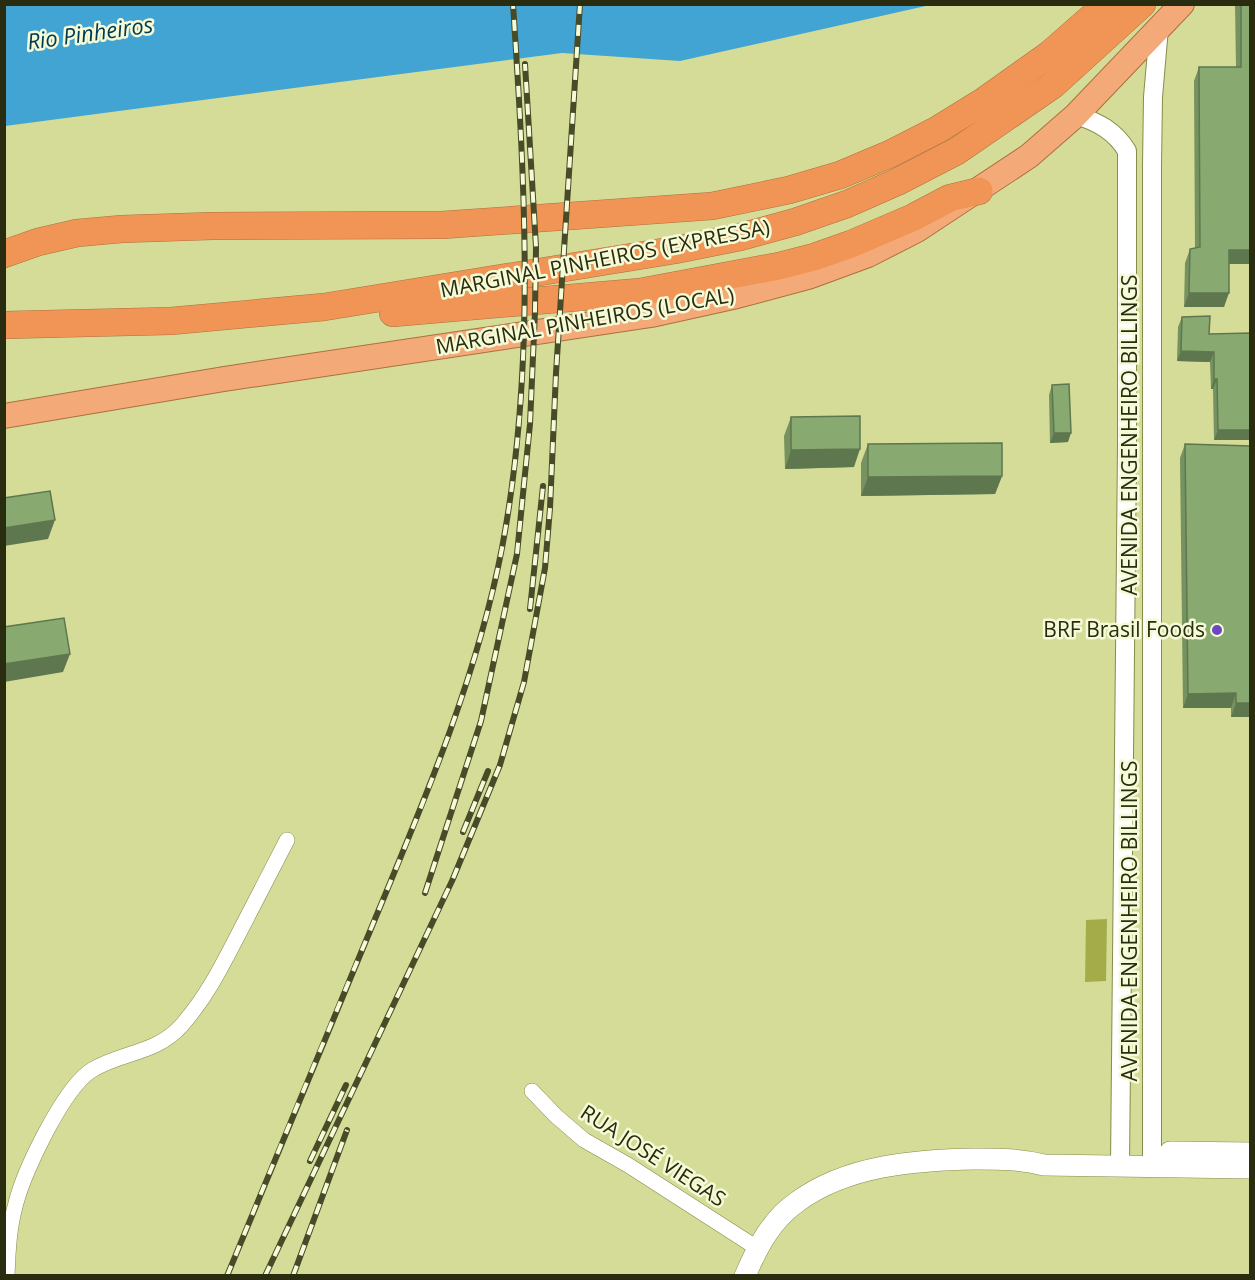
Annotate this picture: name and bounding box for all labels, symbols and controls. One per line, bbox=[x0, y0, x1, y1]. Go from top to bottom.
water label: Rio Pinheiros bbox=[25, 8, 155, 56]
street label: MARGINAL PINHEIROS (EXPRESSA) bbox=[438, 212, 772, 304]
street label: AVENIDA ENGENHEIRO BILLINGS bbox=[1115, 275, 1143, 595]
street label: MARGINAL PINHEIROS (LOCAL) bbox=[433, 280, 736, 360]
place label: BRF Brasil Foods bbox=[1043, 615, 1205, 643]
marker: BRF Brasil Foods bbox=[1210, 623, 1224, 637]
street label: AVENIDA ENGENHEIRO BILLINGS bbox=[1115, 761, 1143, 1081]
street label: RUA JOSÉ VIEGAS bbox=[576, 1098, 732, 1213]

